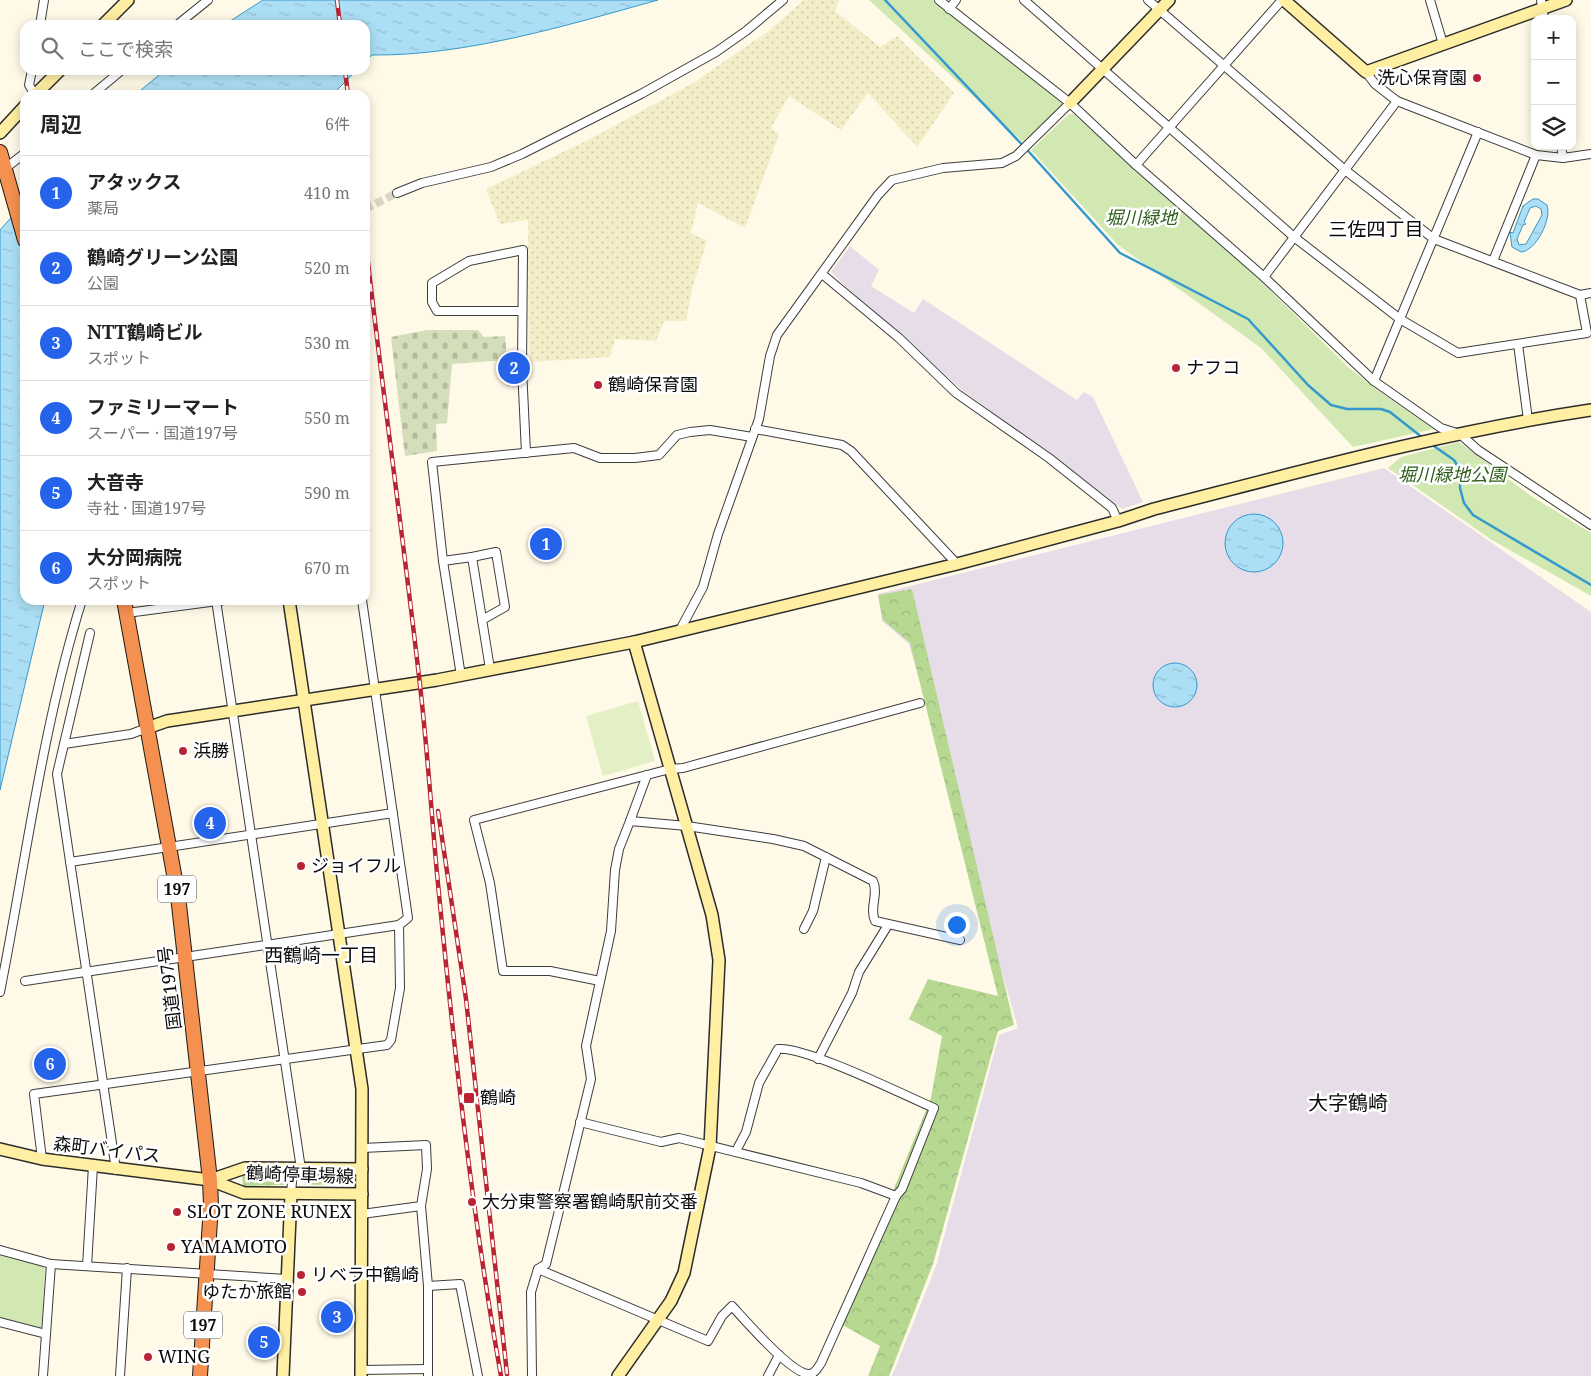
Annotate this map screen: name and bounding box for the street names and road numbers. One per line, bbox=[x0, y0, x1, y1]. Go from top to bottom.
road number: 197 bbox=[158, 876, 196, 902]
street label: 国道197号 bbox=[152, 945, 186, 1031]
street label: 森町バイパス bbox=[52, 1131, 162, 1167]
street label: 鶴崎停車場線 bbox=[246, 1160, 354, 1188]
road number: 197 bbox=[184, 1312, 222, 1338]

